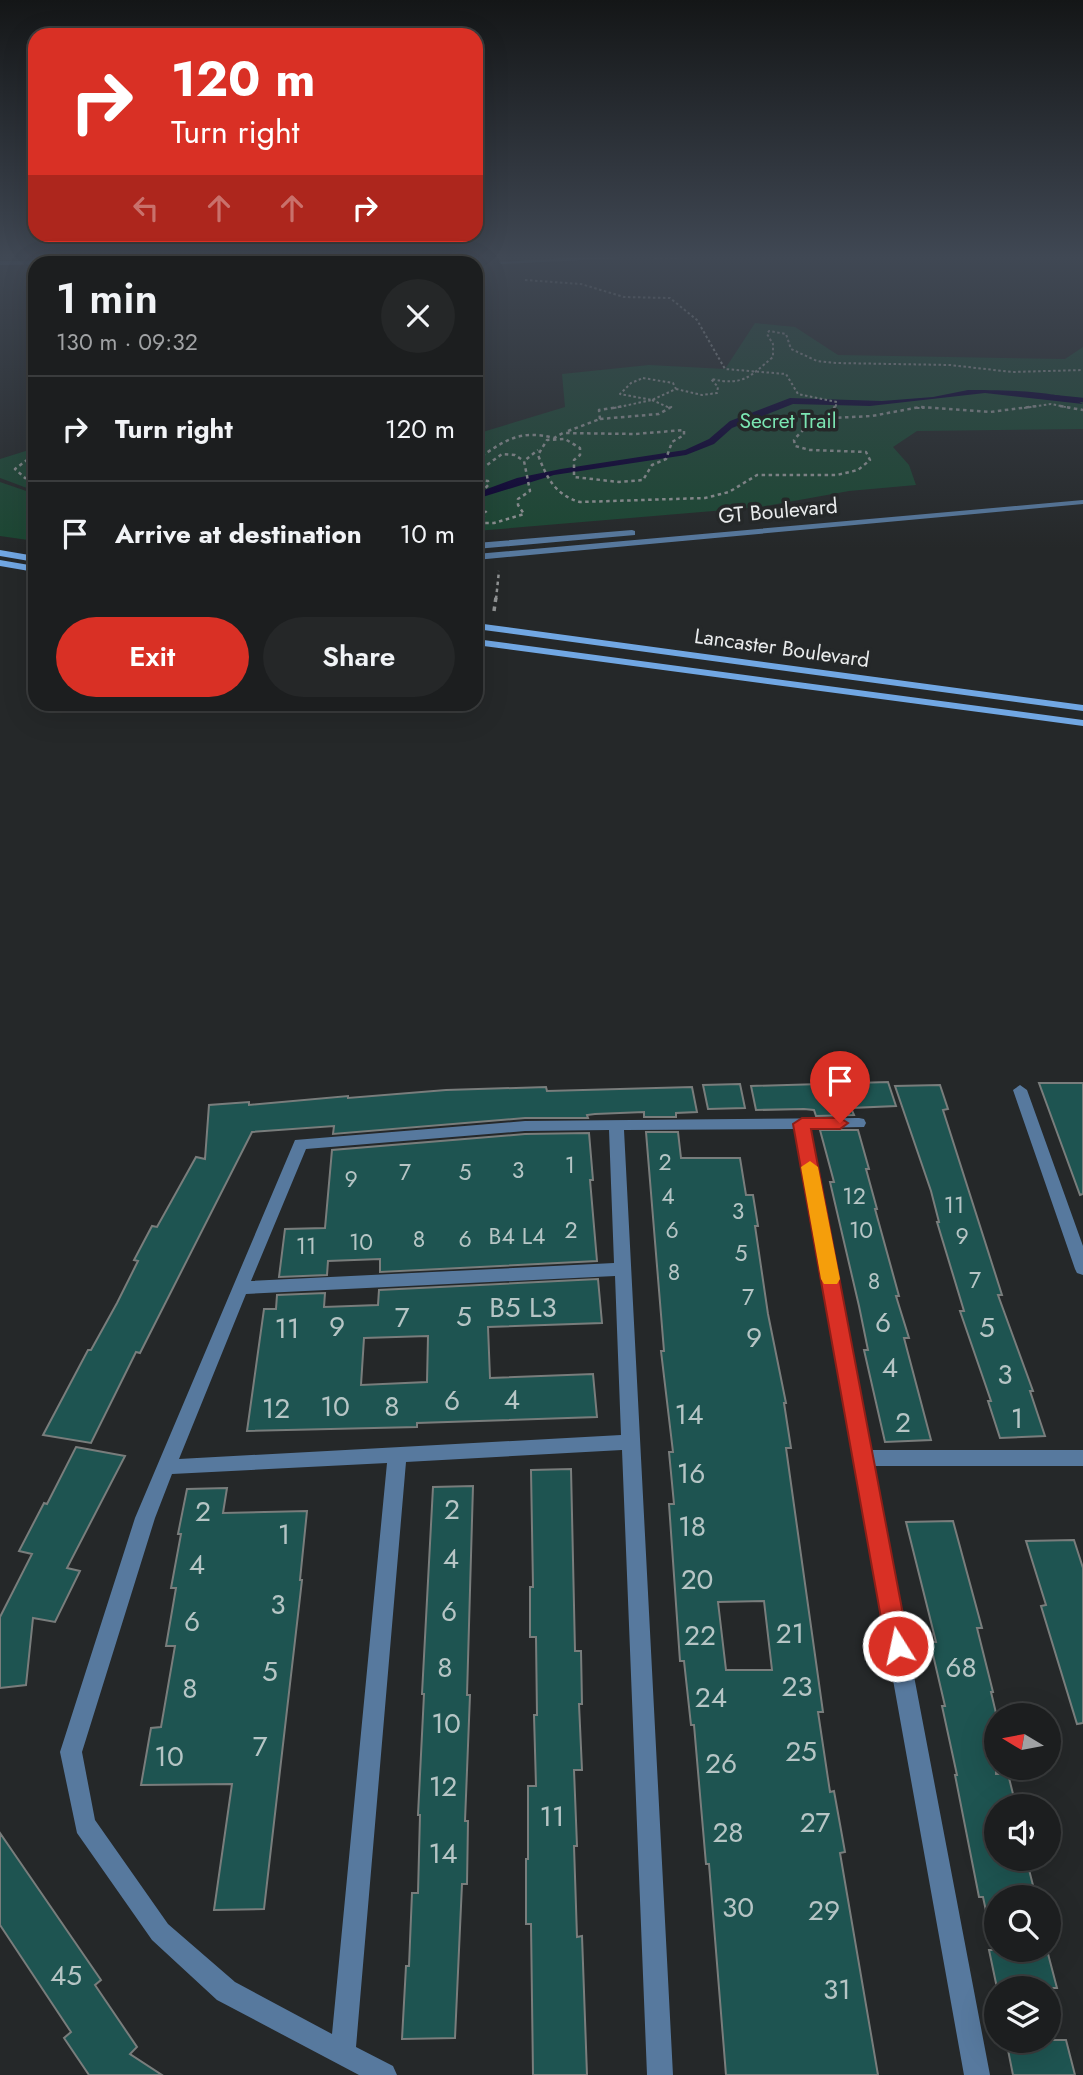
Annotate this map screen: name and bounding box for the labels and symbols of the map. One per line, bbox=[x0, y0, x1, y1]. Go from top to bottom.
park label: Secret Trail bbox=[739, 406, 837, 436]
street label: GT Boulevard bbox=[717, 491, 839, 531]
street label: Lancaster Boulevard bbox=[692, 621, 872, 675]
pin bbox=[810, 1051, 870, 1123]
house number: 2 bbox=[658, 1145, 672, 1179]
house number: 1 bbox=[565, 1148, 575, 1182]
house number: 3 bbox=[512, 1153, 524, 1187]
house number: 7 bbox=[399, 1155, 411, 1189]
house number: 5 bbox=[459, 1155, 472, 1189]
house number: 9 bbox=[344, 1162, 358, 1196]
house number: 4 bbox=[661, 1179, 675, 1213]
house number: 12 bbox=[842, 1179, 866, 1213]
house number: 11 bbox=[944, 1188, 964, 1222]
house number: 3 bbox=[732, 1194, 744, 1228]
house number: 2 bbox=[564, 1213, 578, 1247]
house number: 6 bbox=[665, 1213, 679, 1247]
house number: 10 bbox=[849, 1213, 873, 1247]
house number: B4 L4 bbox=[489, 1219, 545, 1253]
house number: 9 bbox=[955, 1219, 969, 1253]
house number: 8 bbox=[413, 1222, 425, 1256]
house number: 6 bbox=[458, 1222, 472, 1256]
house number: 10 bbox=[349, 1225, 373, 1259]
house number: 11 bbox=[296, 1229, 316, 1263]
house number: 5 bbox=[735, 1236, 748, 1270]
house number: 8 bbox=[668, 1255, 680, 1289]
house number: 7 bbox=[969, 1263, 981, 1297]
house number: 8 bbox=[868, 1264, 880, 1298]
house number: 7 bbox=[742, 1280, 754, 1314]
house number: B5 L3 bbox=[489, 1287, 557, 1328]
house number: 5 bbox=[456, 1296, 472, 1337]
house number: 7 bbox=[395, 1297, 410, 1338]
house number: 6 bbox=[875, 1302, 891, 1343]
house number: 9 bbox=[329, 1306, 345, 1347]
house number: 5 bbox=[979, 1307, 995, 1348]
house number: 11 bbox=[274, 1308, 300, 1349]
house number: 9 bbox=[746, 1317, 762, 1358]
house number: 4 bbox=[882, 1347, 898, 1388]
house number: 3 bbox=[997, 1354, 1013, 1395]
house number: 4 bbox=[504, 1379, 520, 1420]
house number: 6 bbox=[444, 1380, 460, 1421]
house number: 10 bbox=[320, 1386, 350, 1427]
house number: 8 bbox=[384, 1386, 400, 1427]
house number: 12 bbox=[262, 1388, 290, 1429]
house number: 14 bbox=[675, 1394, 703, 1435]
house number: 1 bbox=[1011, 1398, 1023, 1439]
house number: 2 bbox=[895, 1402, 911, 1443]
house number: 16 bbox=[677, 1453, 705, 1494]
house number: 2 bbox=[444, 1489, 460, 1530]
house number: 2 bbox=[195, 1491, 211, 1532]
house number: 18 bbox=[678, 1506, 706, 1547]
house number: 1 bbox=[278, 1514, 290, 1555]
house number: 4 bbox=[443, 1538, 459, 1579]
house number: 4 bbox=[189, 1544, 205, 1585]
house number: 20 bbox=[681, 1559, 713, 1600]
house number: 3 bbox=[270, 1584, 286, 1625]
house number: 6 bbox=[441, 1591, 457, 1632]
house number: 6 bbox=[184, 1601, 200, 1642]
position arrow bbox=[861, 1609, 935, 1683]
house number: 21 bbox=[776, 1613, 804, 1654]
house number: 22 bbox=[684, 1615, 716, 1656]
house number: 8 bbox=[437, 1647, 453, 1688]
house number: 68 bbox=[945, 1647, 977, 1688]
house number: 5 bbox=[262, 1651, 278, 1692]
house number: 23 bbox=[781, 1666, 813, 1707]
house number: 8 bbox=[182, 1668, 198, 1709]
house number: 24 bbox=[695, 1677, 727, 1718]
house number: 10 bbox=[431, 1703, 461, 1744]
north arrow bbox=[984, 1703, 1060, 1780]
house number: 7 bbox=[253, 1726, 268, 1767]
house number: 25 bbox=[785, 1731, 817, 1772]
house number: 10 bbox=[154, 1736, 184, 1777]
house number: 26 bbox=[705, 1743, 737, 1784]
house number: 12 bbox=[429, 1766, 457, 1807]
house number: 11 bbox=[539, 1796, 565, 1837]
house number: 27 bbox=[800, 1802, 831, 1843]
house number: 28 bbox=[712, 1812, 744, 1853]
house number: 14 bbox=[429, 1833, 457, 1874]
house number: 30 bbox=[722, 1887, 754, 1928]
house number: 29 bbox=[808, 1890, 840, 1931]
house number: 45 bbox=[50, 1955, 82, 1996]
house number: 31 bbox=[823, 1969, 851, 2010]

